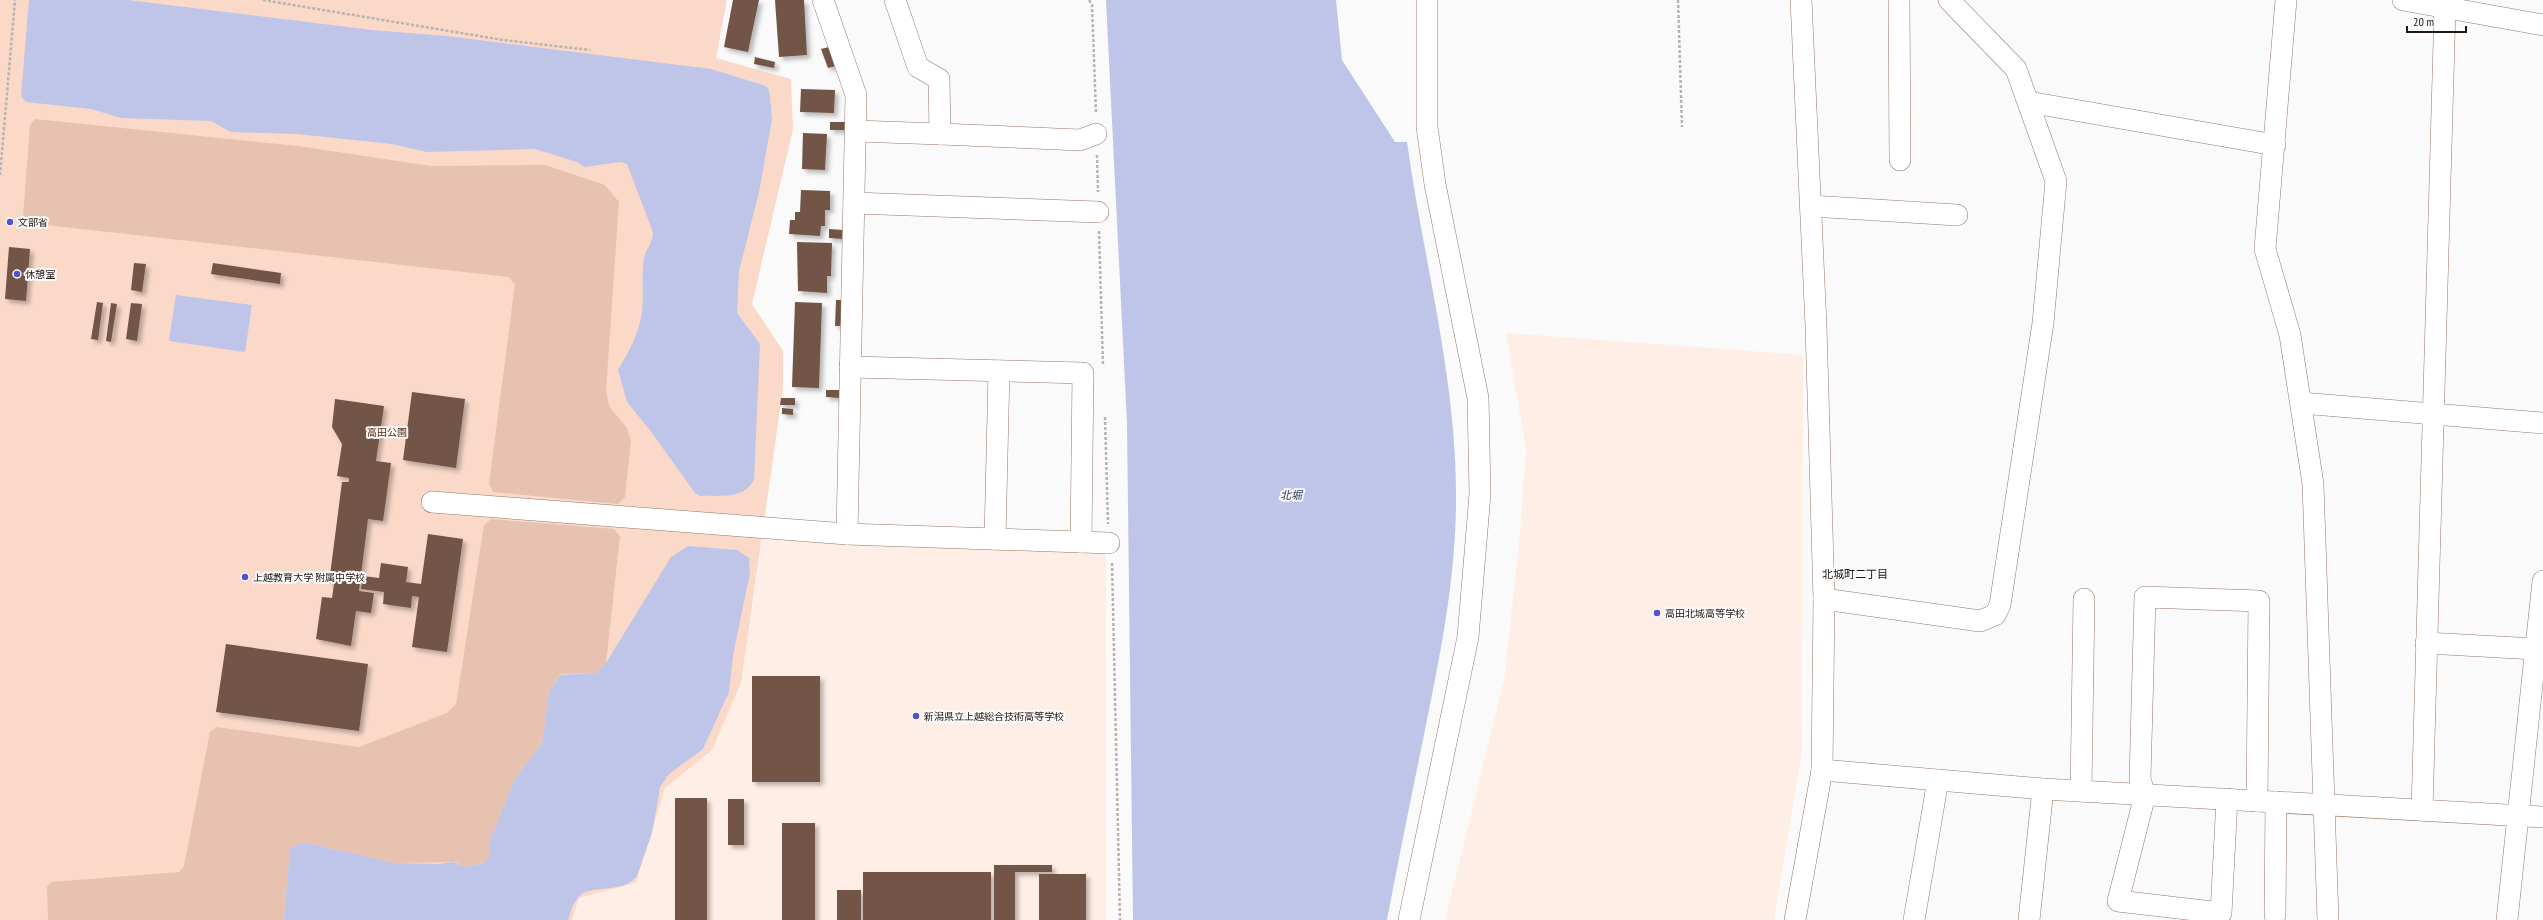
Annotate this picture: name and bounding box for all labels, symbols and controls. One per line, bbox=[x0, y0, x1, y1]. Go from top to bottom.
scale bar bbox=[2407, 8, 2466, 34]
text: 20 m bbox=[2413, 14, 2434, 29]
place label: 文部省 bbox=[18, 216, 48, 229]
marker: 文部省 bbox=[5, 217, 15, 227]
place label: 休憩室 bbox=[25, 268, 55, 281]
marker: 休憩室 bbox=[12, 269, 22, 279]
park label: 高田公園 bbox=[367, 426, 407, 439]
water label: 北堀 bbox=[1280, 488, 1304, 502]
district label: 北城町二丁目 bbox=[1822, 567, 1888, 581]
place label: 上越教育大学 附属中学校 bbox=[253, 571, 365, 584]
marker: 上越教育大学 附属中学校 bbox=[240, 572, 250, 582]
place label: 高田北城高等学校 bbox=[1665, 607, 1745, 620]
marker: 高田北城高等学校 bbox=[1652, 608, 1662, 618]
place label: 新潟県立上越総合技術高等学校 bbox=[924, 710, 1064, 723]
marker: 新潟県立上越総合技術高等学校 bbox=[911, 711, 921, 721]

